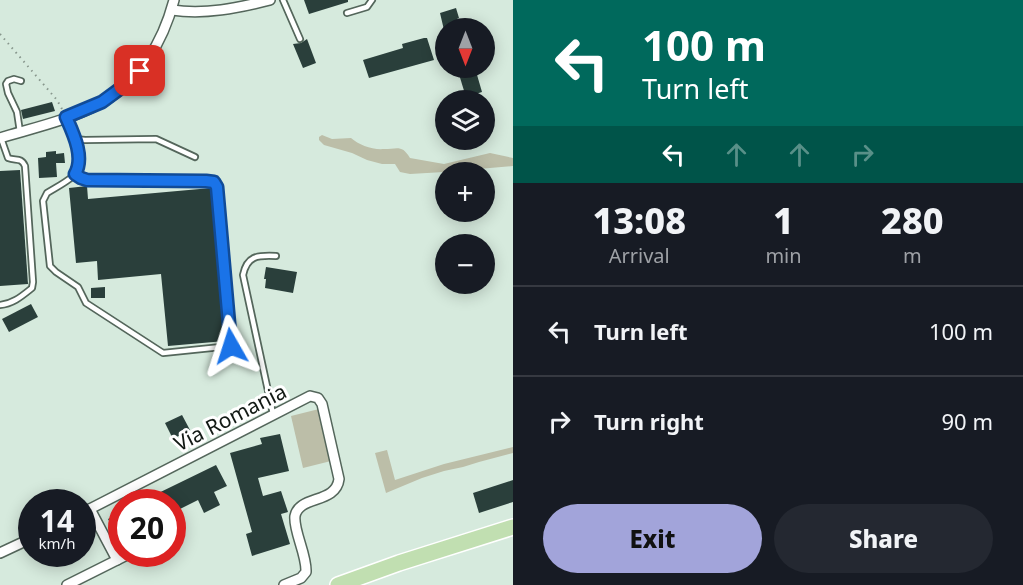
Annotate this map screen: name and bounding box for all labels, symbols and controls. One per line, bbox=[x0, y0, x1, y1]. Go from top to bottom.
text: 100 m bbox=[642, 16, 766, 73]
north arrow bbox=[435, 18, 495, 78]
map controls bbox=[435, 18, 495, 294]
icon: left bbox=[543, 24, 621, 102]
pin bbox=[114, 45, 165, 96]
icon: arrive bbox=[123, 54, 156, 87]
text: Turn left bbox=[642, 70, 748, 107]
button: layers bbox=[435, 90, 495, 150]
icon: left bbox=[657, 138, 690, 171]
icon: ahead bbox=[720, 138, 753, 171]
icon: ahead bbox=[783, 138, 816, 171]
icon: right bbox=[846, 138, 879, 171]
button: + bbox=[435, 162, 495, 222]
text: 13:08 bbox=[592, 196, 686, 245]
text: 1 bbox=[773, 196, 794, 245]
text: 280 bbox=[881, 196, 944, 245]
button: − bbox=[435, 234, 495, 294]
text: Arrival bbox=[609, 242, 670, 269]
text: min bbox=[765, 242, 802, 269]
text: m bbox=[903, 242, 922, 269]
position arrow bbox=[199, 314, 263, 378]
icon: left bbox=[543, 315, 576, 348]
text: Turn left bbox=[594, 316, 688, 346]
text: 100 m bbox=[929, 316, 993, 346]
street label: Via Romania bbox=[169, 377, 291, 457]
icon: right bbox=[543, 405, 576, 438]
text: Turn right bbox=[594, 406, 704, 436]
text: 90 m bbox=[942, 406, 993, 436]
speed limit sign: 20 bbox=[108, 489, 186, 567]
text: 14 bbox=[40, 500, 74, 541]
button: Exit bbox=[543, 504, 762, 573]
button: Share bbox=[774, 504, 993, 573]
text: km/h bbox=[39, 533, 75, 553]

